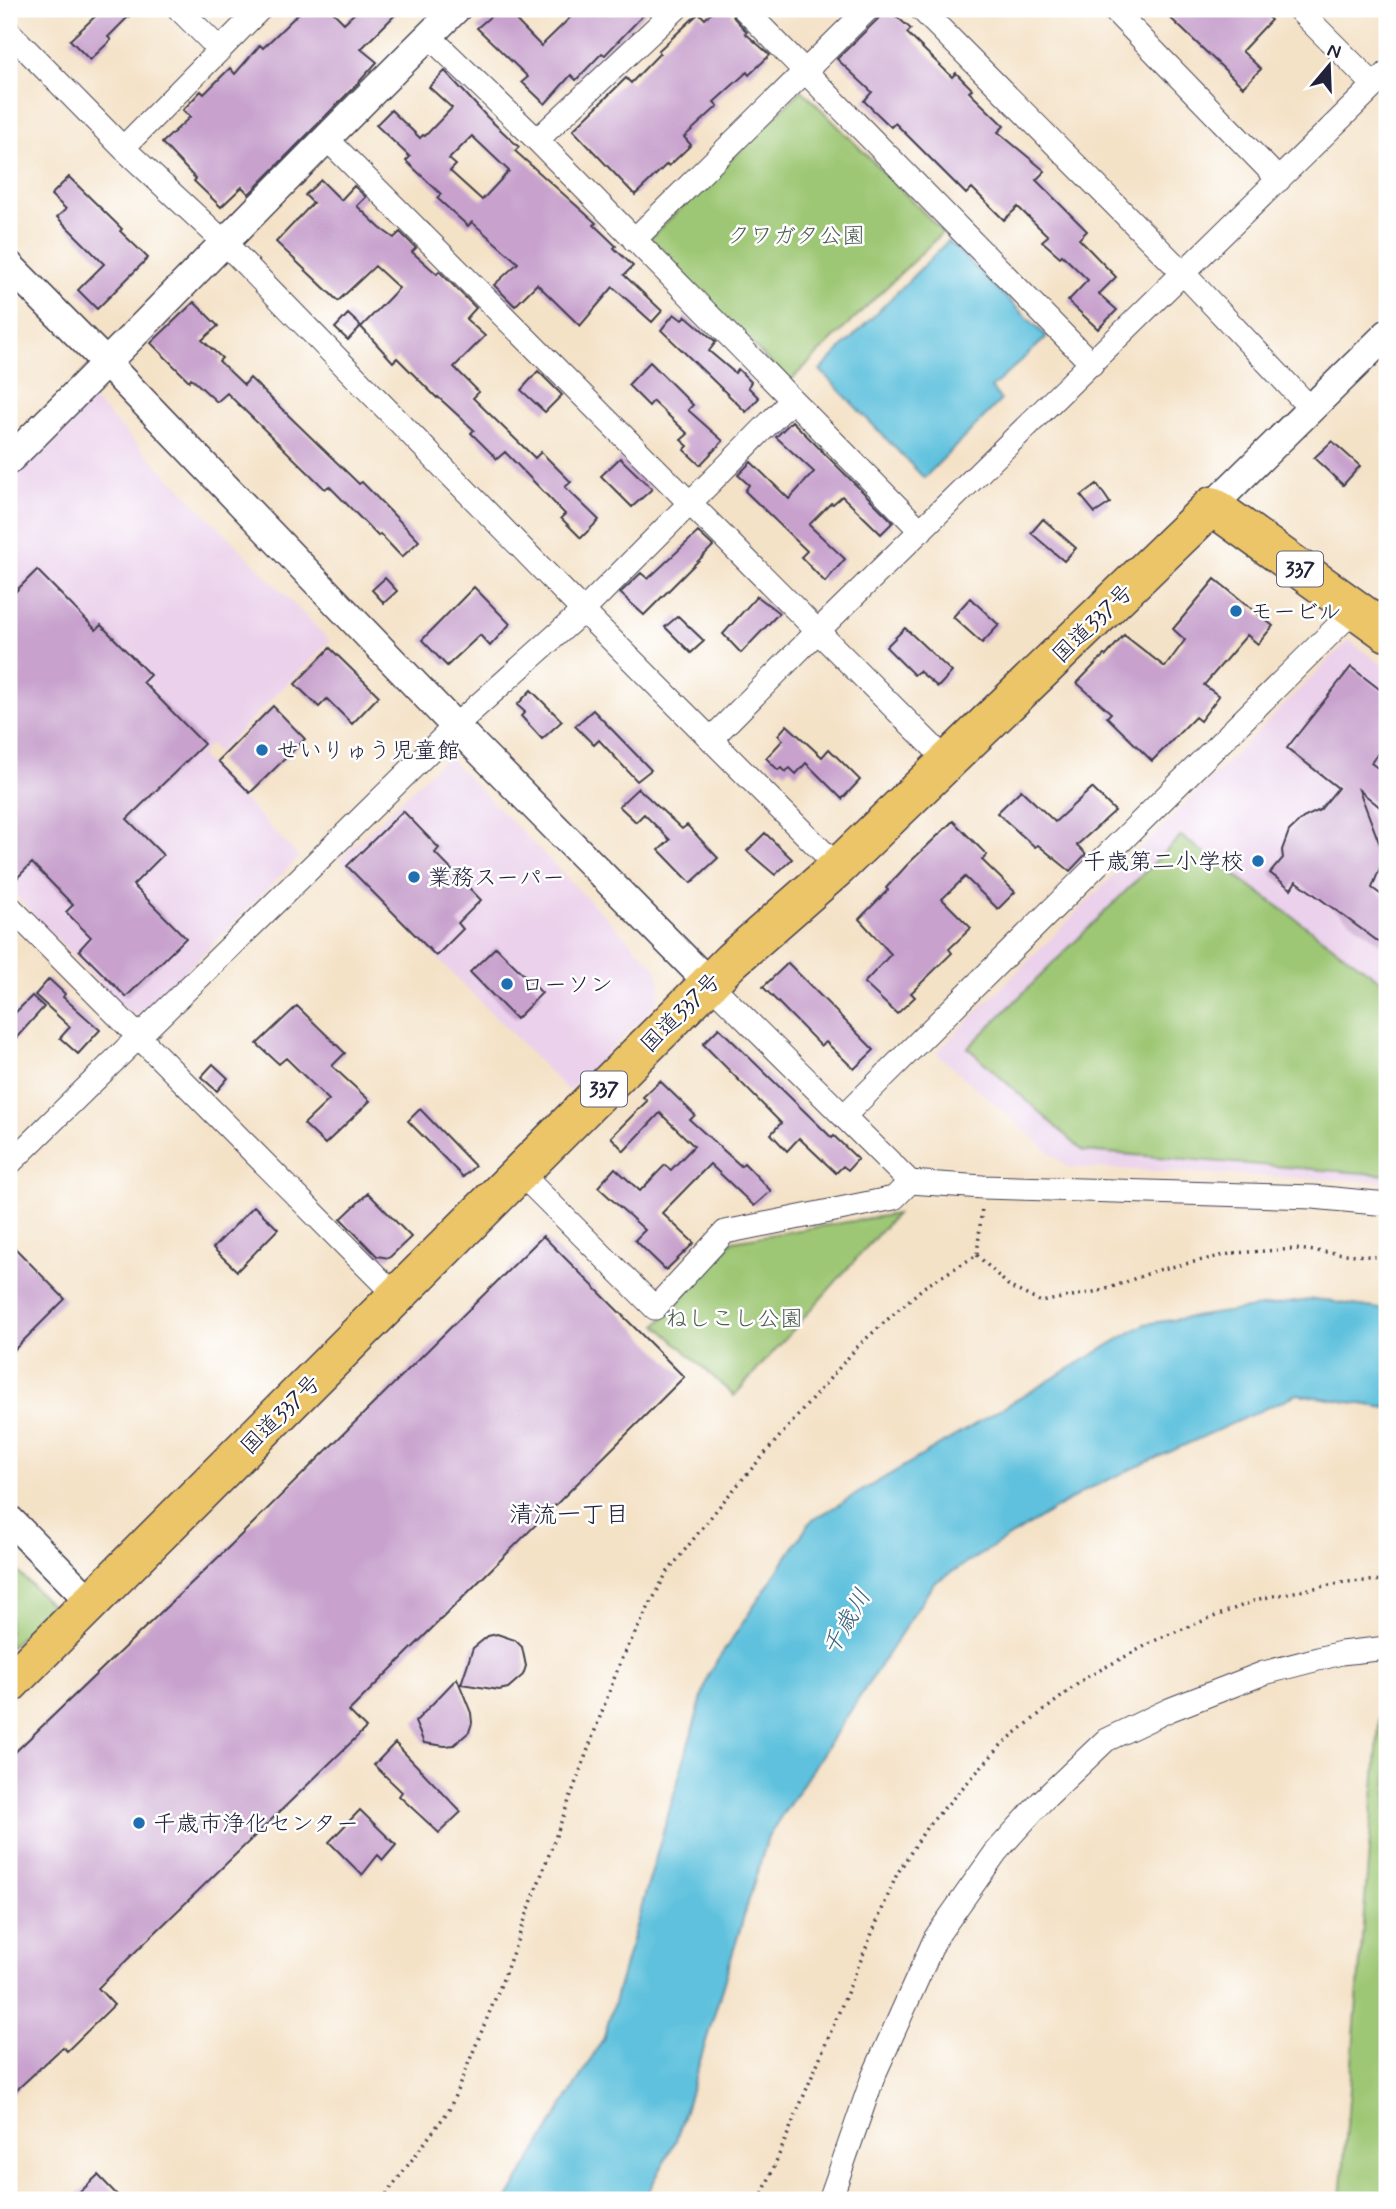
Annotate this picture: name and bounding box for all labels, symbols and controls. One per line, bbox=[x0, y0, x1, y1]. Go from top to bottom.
north arrow bbox=[1294, 32, 1364, 102]
text: N bbox=[1324, 37, 1344, 65]
park label: クワガタ公園 bbox=[727, 222, 865, 252]
road number: 337 bbox=[1277, 552, 1323, 586]
street label: 国道337号 bbox=[1046, 578, 1140, 671]
place label: モービル bbox=[1250, 598, 1342, 628]
marker: モービル bbox=[1228, 603, 1244, 619]
place label: せいりゅう児童館 bbox=[276, 737, 460, 767]
marker: せいりゅう児童館 bbox=[254, 742, 270, 758]
place label: 千歳第二小学校 bbox=[1083, 848, 1244, 878]
marker: 千歳第二小学校 bbox=[1250, 853, 1266, 869]
place label: 業務スーパー bbox=[428, 864, 565, 894]
marker: 業務スーパー bbox=[406, 869, 422, 885]
street label: 国道337号 bbox=[635, 967, 728, 1060]
place label: ローソン bbox=[521, 971, 613, 1001]
marker: ローソン bbox=[499, 976, 515, 992]
road number: 337 bbox=[581, 1072, 627, 1106]
park label: ねしこし公園 bbox=[665, 1305, 803, 1335]
street label: 国道337号 bbox=[235, 1369, 328, 1462]
district label: 清流一丁目 bbox=[509, 1500, 629, 1531]
water label: 千歳川 bbox=[816, 1584, 879, 1662]
place label: 千歳市浄化センター bbox=[153, 1810, 359, 1840]
marker: 千歳市浄化センター bbox=[131, 1815, 147, 1831]

